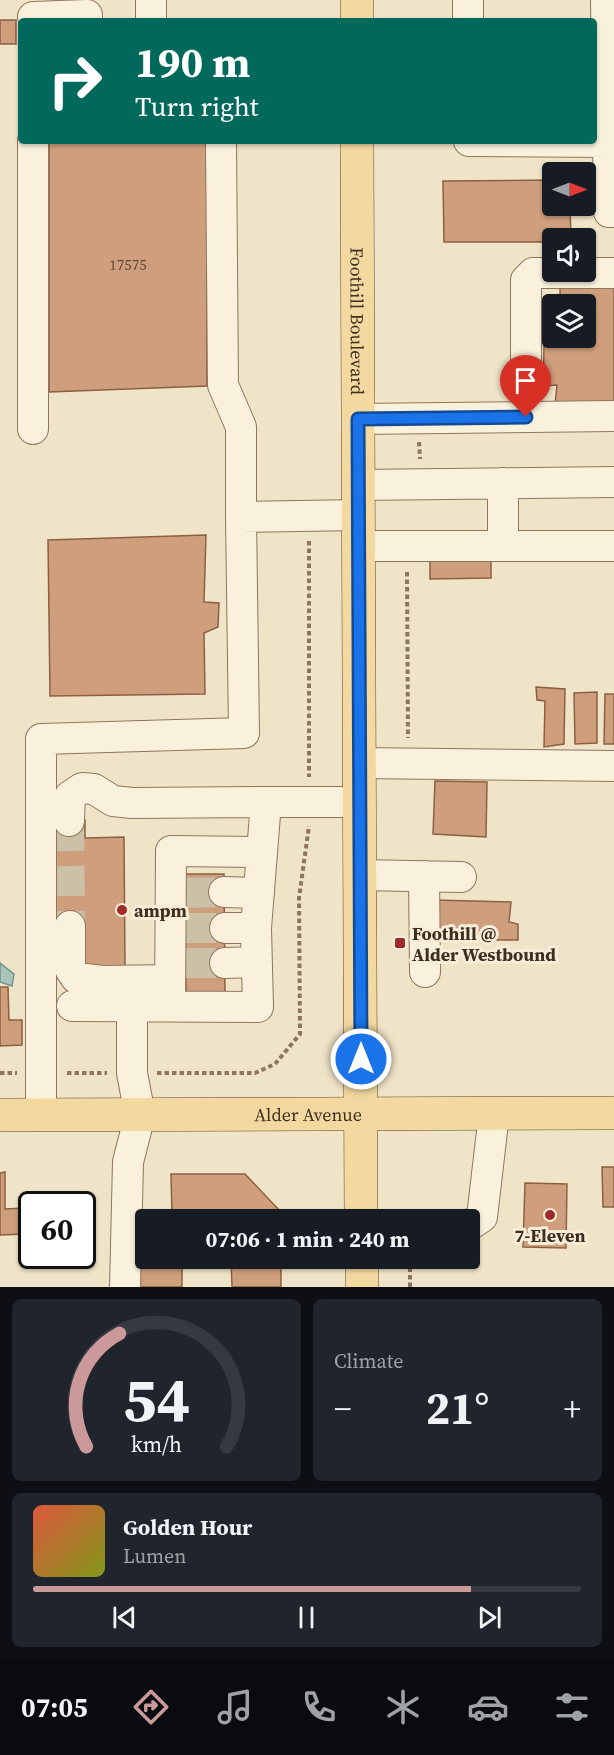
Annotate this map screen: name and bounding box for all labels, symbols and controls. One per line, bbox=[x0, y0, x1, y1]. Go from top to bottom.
text: 190 m bbox=[135, 33, 250, 91]
icon: right bbox=[36, 42, 114, 120]
text: Turn right bbox=[135, 88, 259, 125]
north arrow bbox=[542, 162, 596, 216]
map controls bbox=[542, 162, 596, 348]
button: sound bbox=[542, 228, 596, 282]
street label: Foothill Boulevard bbox=[345, 247, 370, 395]
house number: 17575 bbox=[109, 254, 147, 275]
button: layers bbox=[542, 294, 596, 348]
pin bbox=[500, 355, 551, 417]
icon: arrive bbox=[509, 364, 542, 397]
place label: ampm bbox=[134, 898, 187, 923]
marker: ampm bbox=[115, 903, 129, 917]
place label: Foothill @ Alder Westbound bbox=[412, 921, 556, 967]
marker: Foothill @ Alder Westbound bbox=[393, 936, 407, 950]
position arrow bbox=[329, 1027, 393, 1091]
street label: Alder Avenue bbox=[254, 1101, 362, 1127]
speed limit sign: 60 bbox=[18, 1191, 96, 1269]
marker: 7-Eleven bbox=[543, 1208, 557, 1222]
place label: 7-Eleven bbox=[514, 1223, 586, 1248]
text: 07:06 · 1 min · 240 m bbox=[206, 1224, 409, 1254]
text: Climate bbox=[334, 1347, 403, 1375]
text: 54 bbox=[123, 1356, 190, 1442]
text: 21° bbox=[426, 1377, 489, 1439]
text: − bbox=[334, 1386, 352, 1431]
text: + bbox=[563, 1386, 581, 1431]
text: km/h bbox=[131, 1430, 182, 1459]
text: Golden Hour bbox=[123, 1512, 252, 1542]
text: Lumen bbox=[123, 1542, 186, 1570]
icon: previous bbox=[108, 1601, 141, 1634]
icon: pause bbox=[290, 1601, 323, 1634]
icon: next bbox=[473, 1601, 506, 1634]
icon: directions bbox=[130, 1686, 172, 1728]
icon: music bbox=[214, 1686, 256, 1728]
icon: phone bbox=[298, 1686, 340, 1728]
icon: climate bbox=[382, 1686, 424, 1728]
icon: car bbox=[467, 1686, 509, 1728]
icon: filters bbox=[551, 1686, 593, 1728]
text: 07:05 bbox=[21, 1689, 88, 1726]

